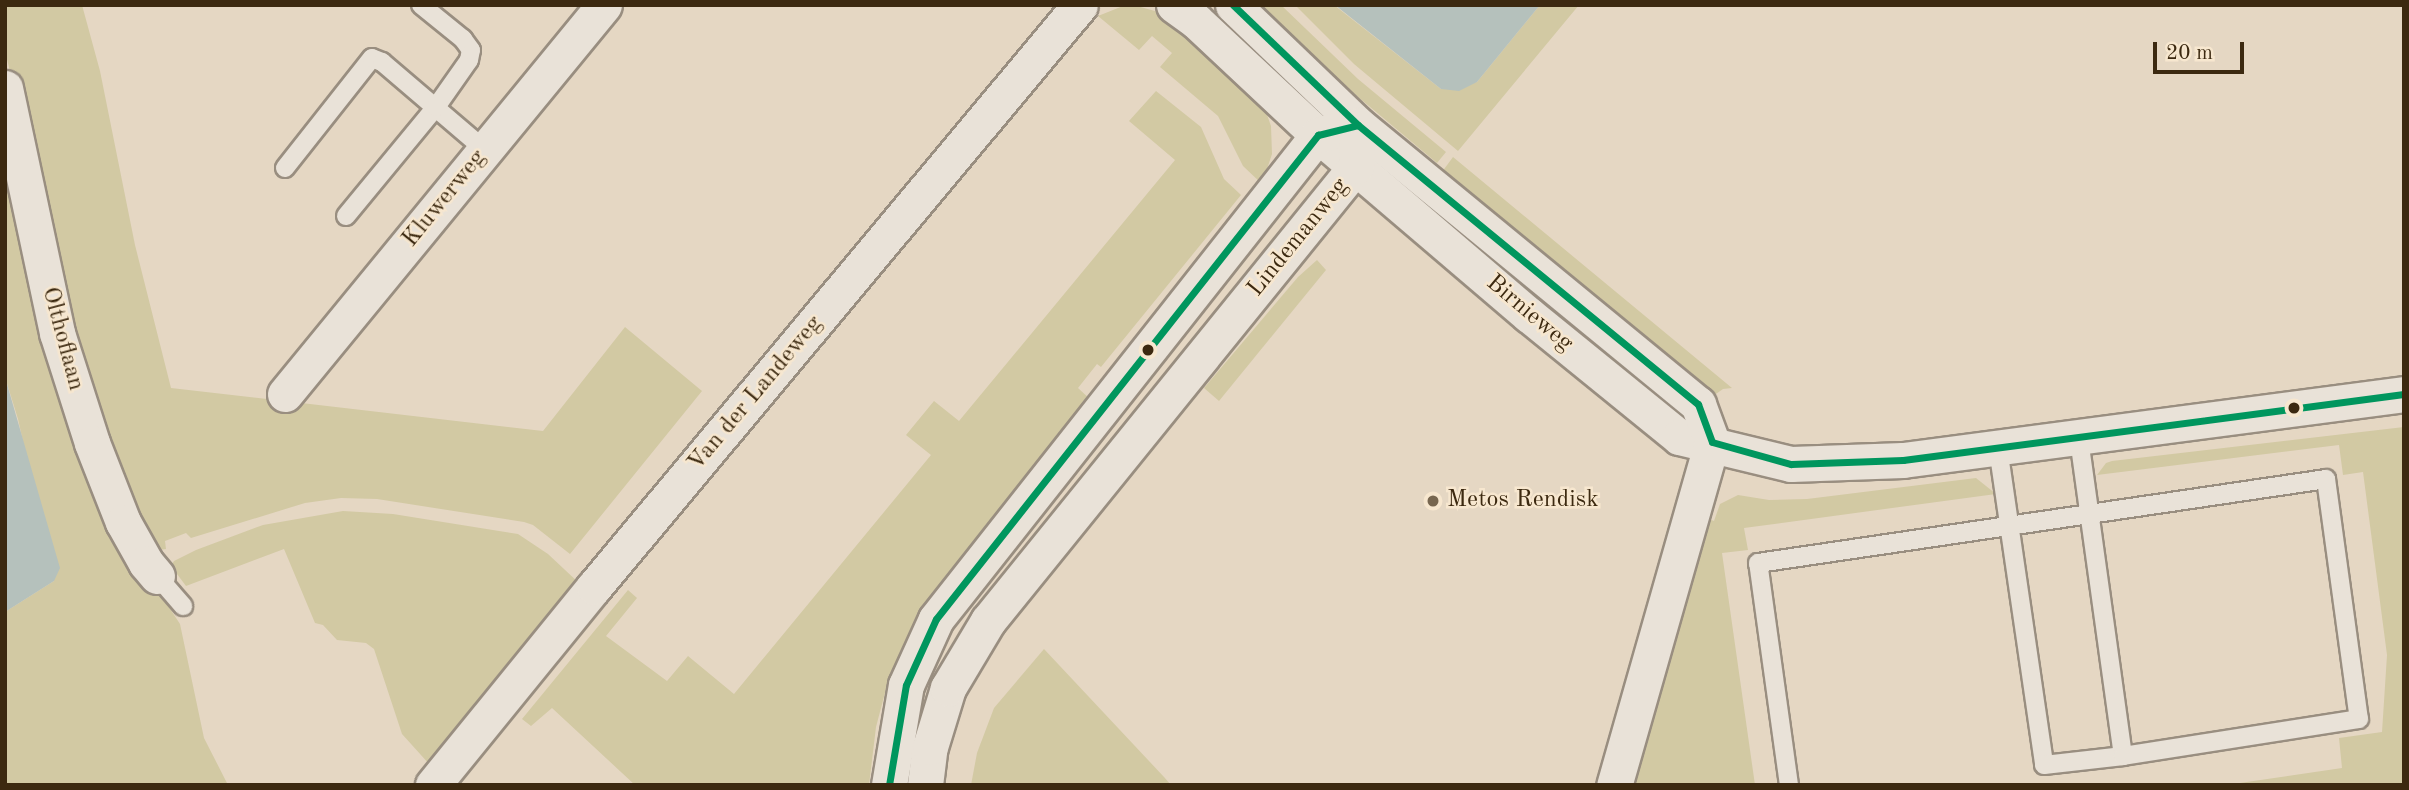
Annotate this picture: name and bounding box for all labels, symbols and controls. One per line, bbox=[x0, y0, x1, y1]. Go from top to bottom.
scale bar bbox=[2157, 28, 2248, 72]
text: 20 m bbox=[2166, 43, 2213, 64]
street label: Kluwerweg bbox=[397, 144, 493, 254]
street label: Lindemanweg bbox=[1242, 173, 1356, 303]
street label: Birnieweg bbox=[1480, 269, 1578, 359]
street label: Olthoflaan bbox=[34, 284, 90, 394]
street label: Van der Landeweg bbox=[683, 310, 829, 478]
unlabelled marker bbox=[1141, 343, 1155, 357]
unlabelled marker bbox=[2287, 401, 2301, 415]
place label: Metos Rendisk bbox=[1447, 487, 1599, 515]
marker: Metos Rendisk bbox=[1425, 493, 1441, 509]

